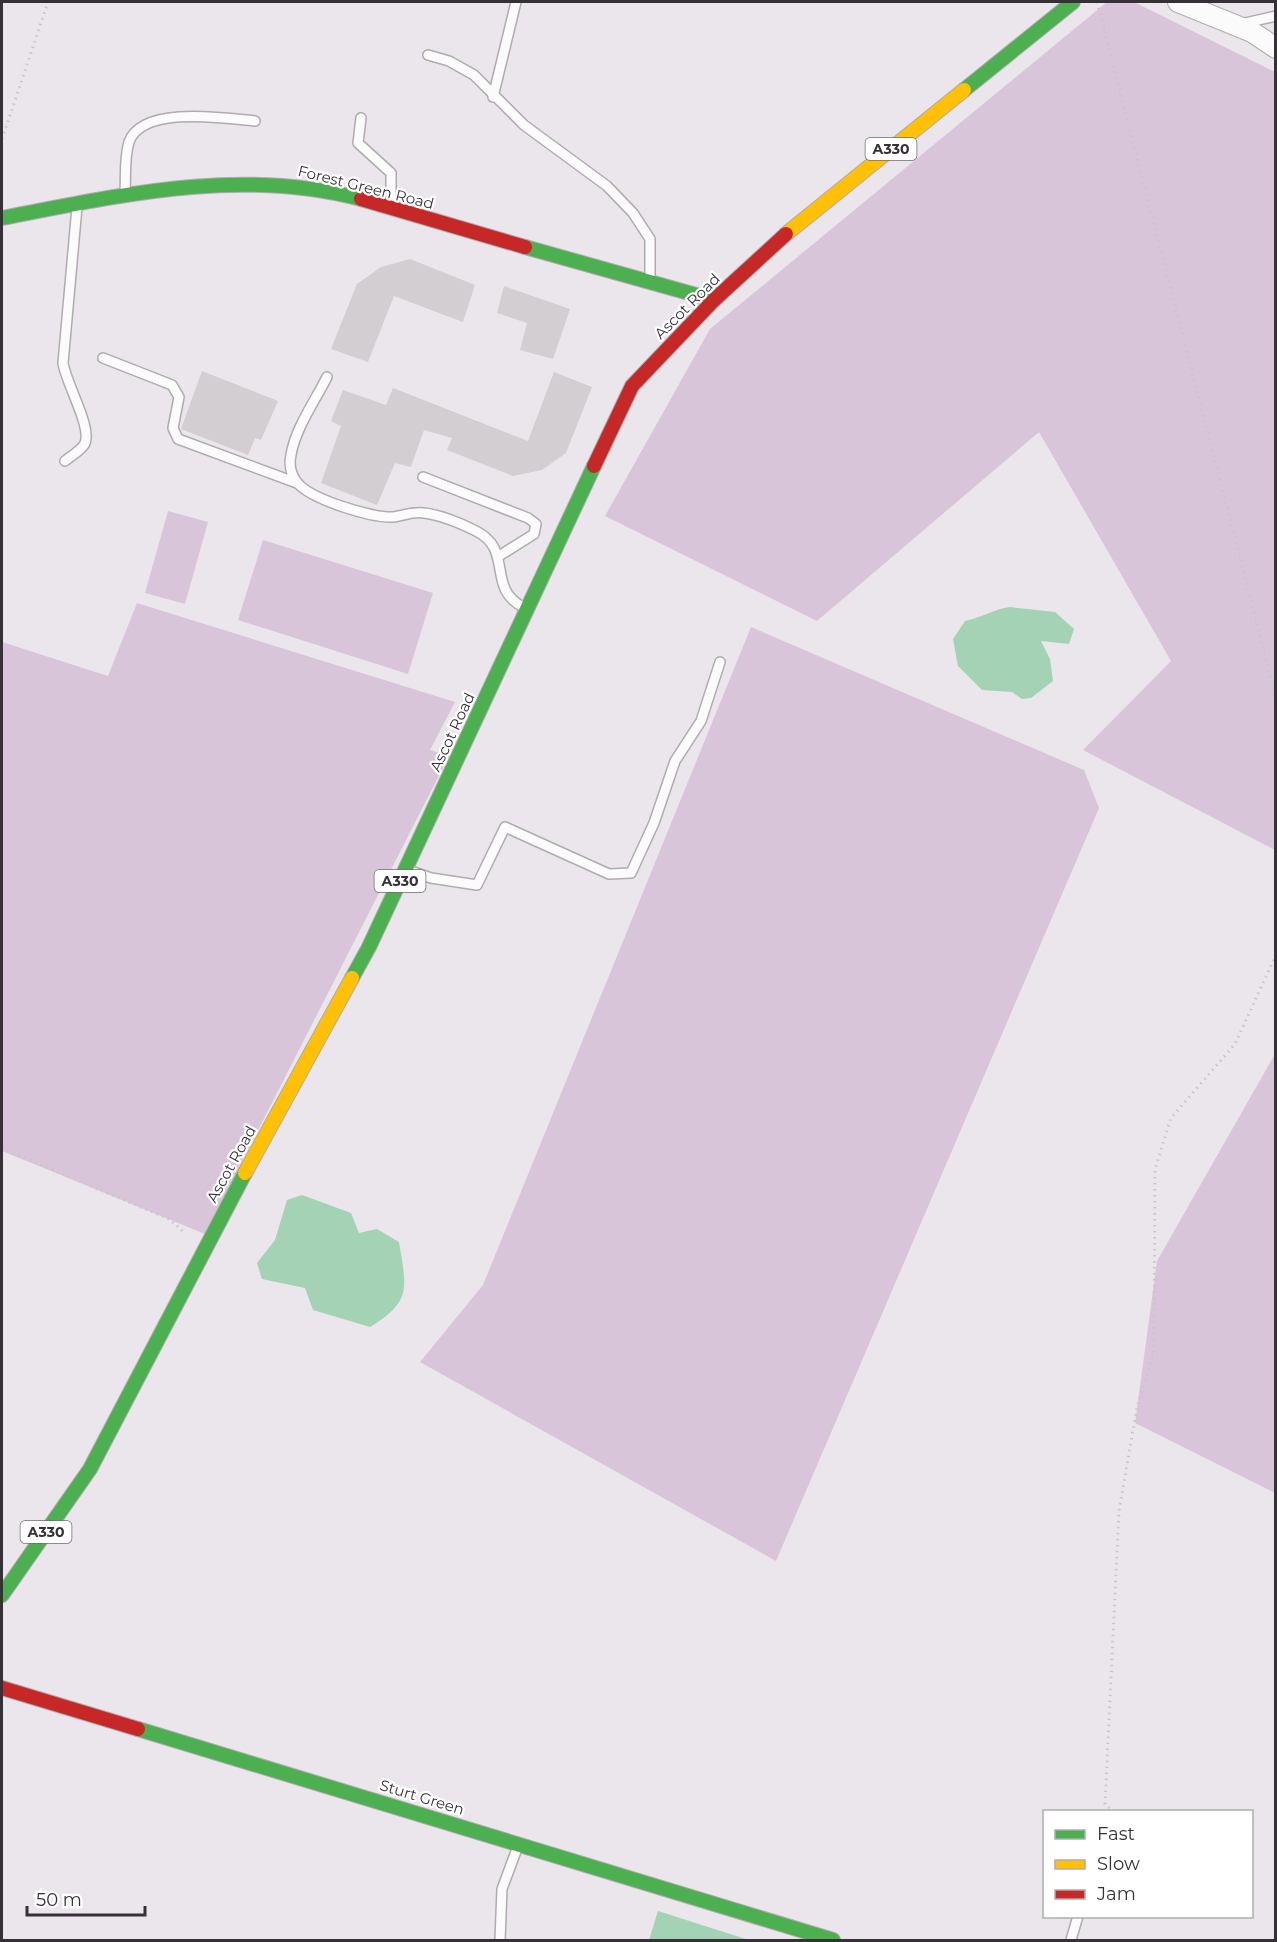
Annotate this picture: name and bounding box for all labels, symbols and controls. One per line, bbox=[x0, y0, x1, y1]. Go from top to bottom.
road number: A330 bbox=[866, 138, 916, 160]
street label: Forest Green Road bbox=[296, 161, 436, 213]
street label: Ascot Road bbox=[650, 269, 724, 343]
street label: Ascot Road bbox=[425, 689, 479, 775]
road number: A330 bbox=[374, 870, 426, 892]
street label: Ascot Road bbox=[202, 1122, 260, 1206]
road number: A330 bbox=[20, 1521, 72, 1543]
street label: Sturt Green bbox=[377, 1775, 467, 1819]
legend bbox=[1043, 1810, 1253, 1918]
text: Fast bbox=[1097, 1823, 1135, 1845]
text: Slow bbox=[1097, 1853, 1140, 1875]
scale bar bbox=[27, 1879, 146, 1917]
text: Jam bbox=[1096, 1883, 1136, 1905]
text: 50 m bbox=[36, 1889, 82, 1911]

